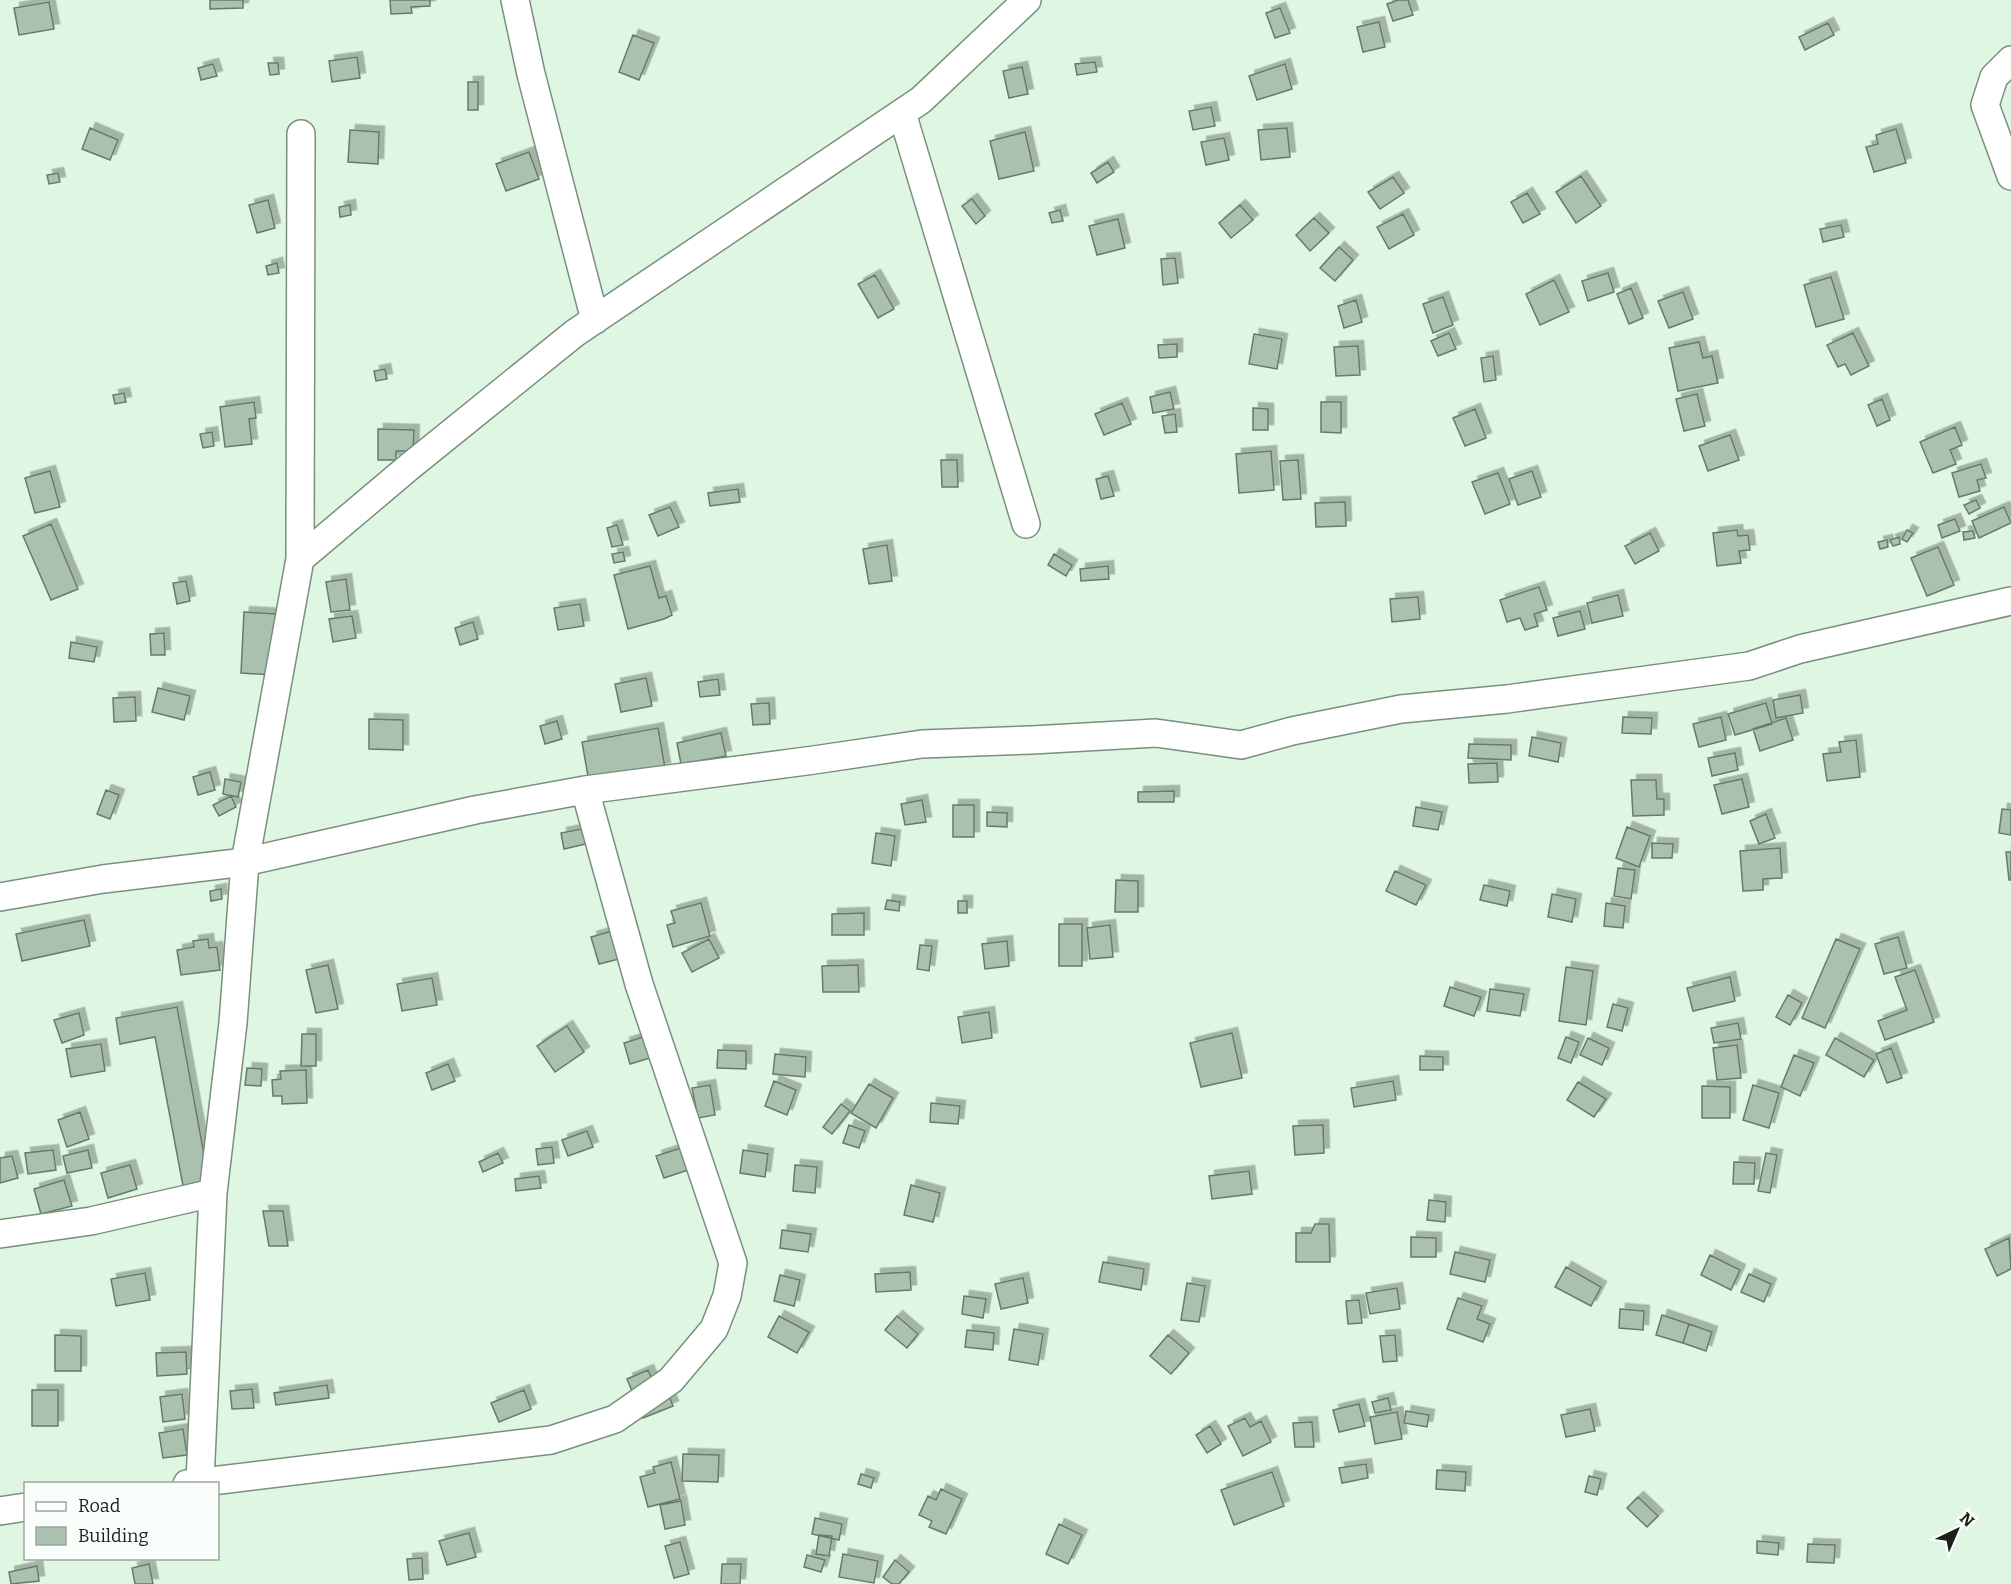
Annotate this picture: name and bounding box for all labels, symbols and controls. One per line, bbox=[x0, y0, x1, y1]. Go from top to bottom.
legend bbox=[24, 1482, 219, 1560]
text: Road bbox=[78, 1495, 121, 1517]
north arrow bbox=[1927, 1500, 1987, 1560]
text: N bbox=[1956, 1508, 1978, 1531]
text: Building bbox=[78, 1525, 149, 1547]

